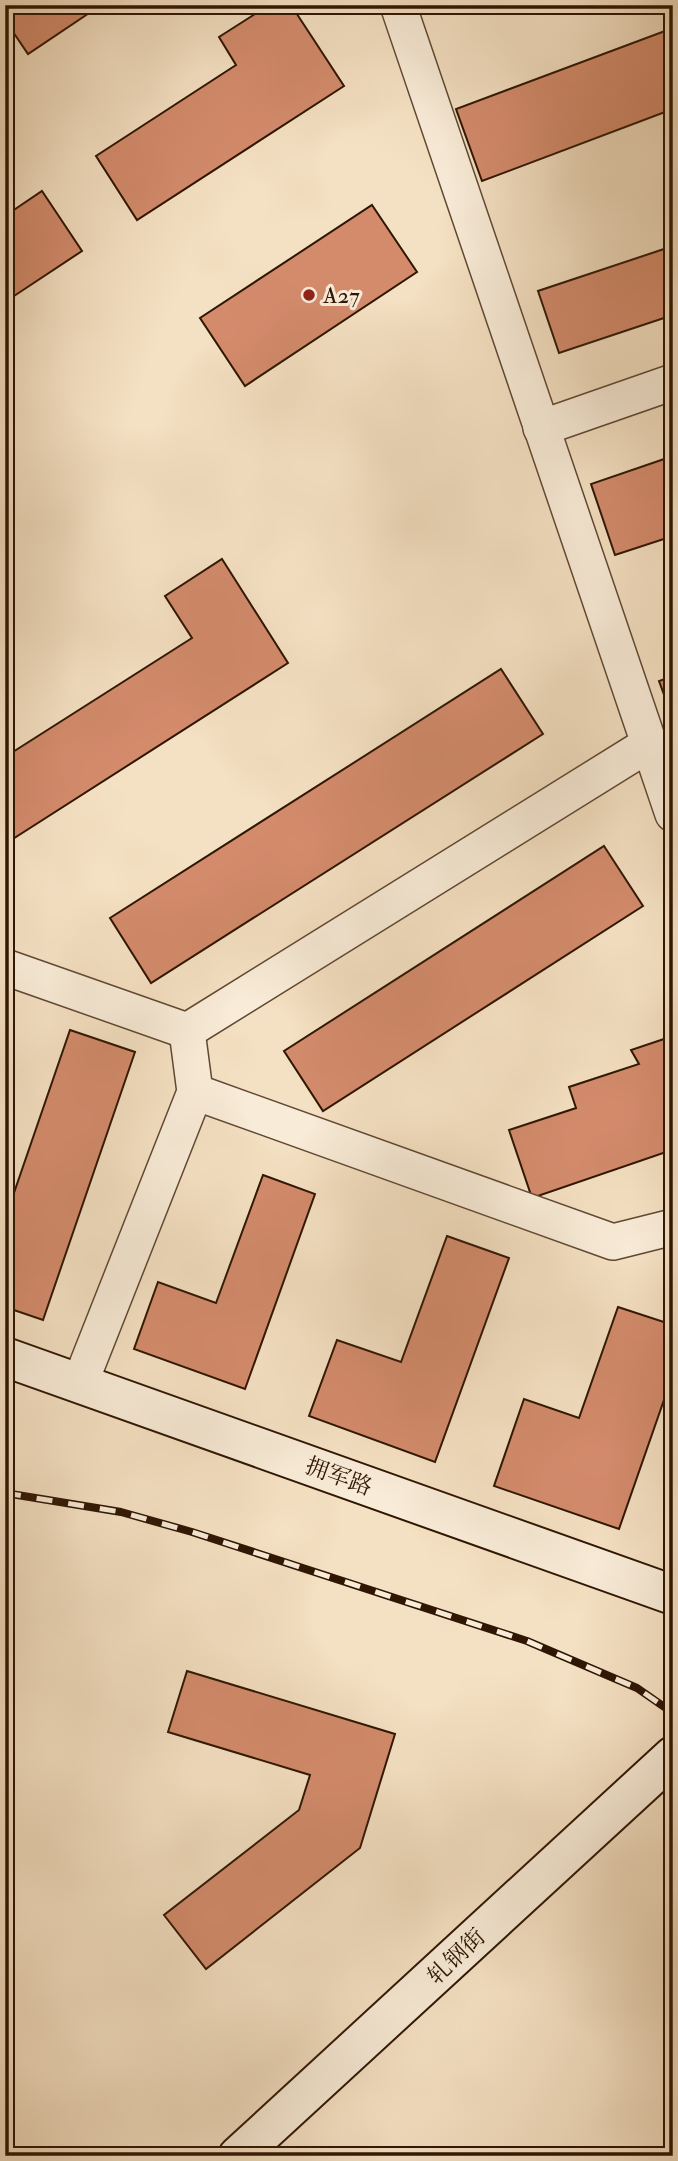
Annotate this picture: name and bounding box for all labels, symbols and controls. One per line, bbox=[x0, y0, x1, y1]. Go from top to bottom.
place label: A27 bbox=[322, 281, 360, 310]
marker: A27 bbox=[301, 287, 317, 303]
street label: 拥军路 bbox=[301, 1451, 376, 1502]
street label: 轧钢街 bbox=[421, 1922, 491, 1990]

